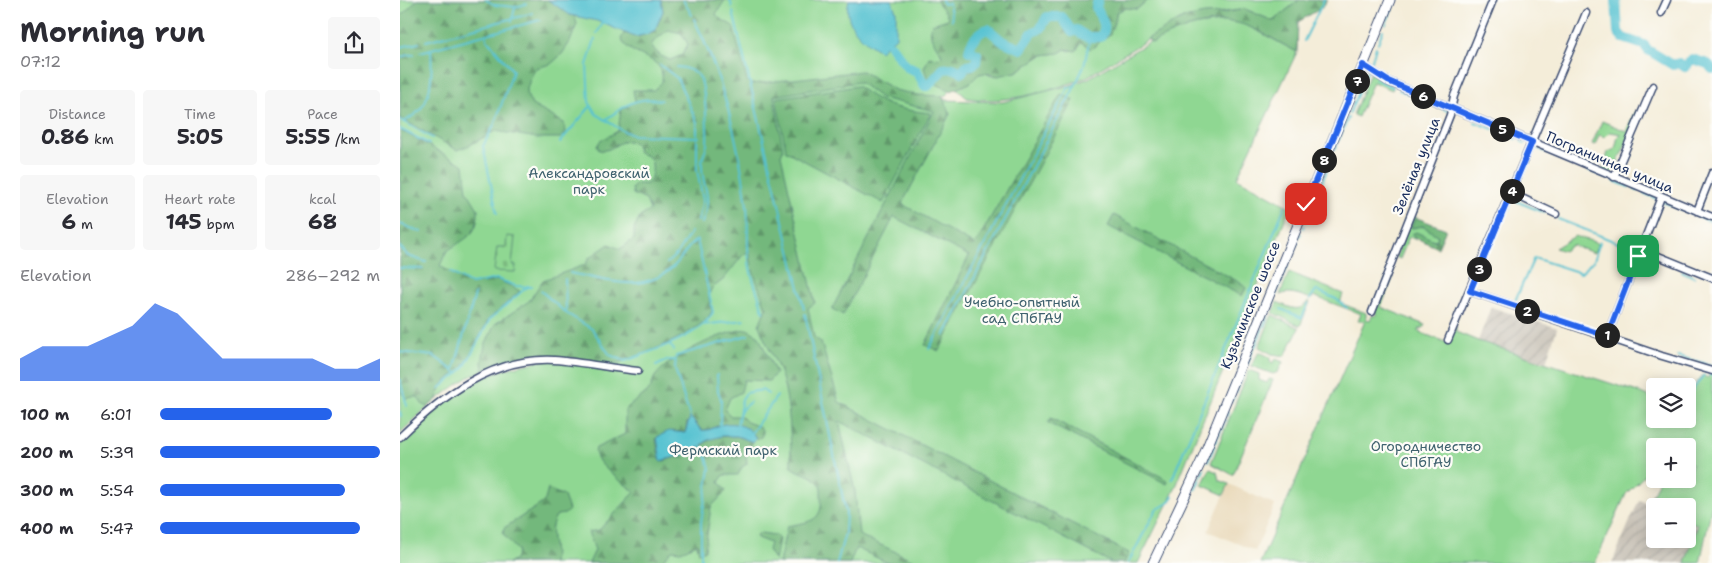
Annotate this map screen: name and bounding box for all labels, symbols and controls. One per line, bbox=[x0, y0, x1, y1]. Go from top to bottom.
text: Morning run bbox=[20, 13, 205, 51]
button: share bbox=[328, 17, 380, 69]
text: 07:12 bbox=[20, 51, 61, 72]
pin: 7 bbox=[1344, 68, 1370, 94]
text: 7 bbox=[1353, 72, 1362, 90]
pin: 6 bbox=[1410, 84, 1436, 108]
text: 6 bbox=[1419, 87, 1428, 105]
text: Distance bbox=[49, 105, 106, 123]
text: Time bbox=[184, 105, 216, 123]
text: Pace bbox=[307, 105, 338, 123]
street label: Зелёная улица bbox=[1388, 114, 1444, 217]
pin: 5 bbox=[1490, 116, 1514, 142]
text: 5 bbox=[1498, 120, 1507, 138]
text: 0.86 bbox=[41, 123, 89, 151]
text: 5:05 bbox=[177, 123, 223, 151]
text: 5:55 bbox=[285, 123, 330, 151]
street label: Пограничная улица bbox=[1544, 127, 1677, 197]
text: km bbox=[89, 130, 114, 148]
text: /km bbox=[330, 130, 360, 148]
pin: 8 bbox=[1312, 148, 1336, 172]
text: 8 bbox=[1320, 151, 1329, 169]
park label: Александровский парк bbox=[528, 164, 650, 198]
pin: 4 bbox=[1500, 178, 1524, 204]
text: 4 bbox=[1508, 182, 1517, 200]
pin bbox=[1285, 183, 1327, 225]
text: Elevation bbox=[46, 190, 109, 208]
text: Heart rate bbox=[164, 190, 236, 208]
text: kcal bbox=[309, 190, 336, 208]
icon: check bbox=[1292, 190, 1320, 218]
text: 6 bbox=[62, 208, 76, 236]
text: 145 bbox=[165, 208, 202, 236]
text: 68 bbox=[308, 208, 337, 236]
text: m bbox=[76, 215, 93, 233]
text: bpm bbox=[202, 215, 235, 233]
pin bbox=[1617, 235, 1659, 277]
street label: Кузьминское шоссе bbox=[1216, 238, 1284, 371]
icon: arrive bbox=[1624, 242, 1652, 270]
pin: 3 bbox=[1466, 256, 1492, 282]
text: 3 bbox=[1475, 260, 1484, 278]
text: Elevation bbox=[20, 265, 92, 286]
text: 286–292 m bbox=[285, 265, 380, 286]
park label: Учебно-опытный сад СПбГАУ bbox=[964, 293, 1080, 327]
pin: 2 bbox=[1514, 298, 1540, 324]
text: 2 bbox=[1523, 302, 1532, 320]
pin: 1 bbox=[1594, 322, 1620, 348]
text: 1 bbox=[1604, 326, 1611, 344]
map controls bbox=[1646, 378, 1696, 548]
button: layers bbox=[1646, 378, 1696, 428]
text: 100 m bbox=[20, 404, 69, 425]
text: 6:01 bbox=[100, 404, 132, 425]
park label: Огородничество СПбГАУ bbox=[1371, 437, 1481, 471]
button: + bbox=[1646, 438, 1696, 488]
park label: Фермский парк bbox=[669, 441, 777, 459]
text: 200 m bbox=[20, 442, 73, 463]
text: 5:39 bbox=[100, 442, 134, 463]
text: 300 m bbox=[20, 480, 74, 501]
text: 5:54 bbox=[100, 480, 134, 501]
button: − bbox=[1646, 498, 1696, 548]
text: 400 m bbox=[20, 518, 74, 539]
text: 5:47 bbox=[100, 518, 134, 539]

